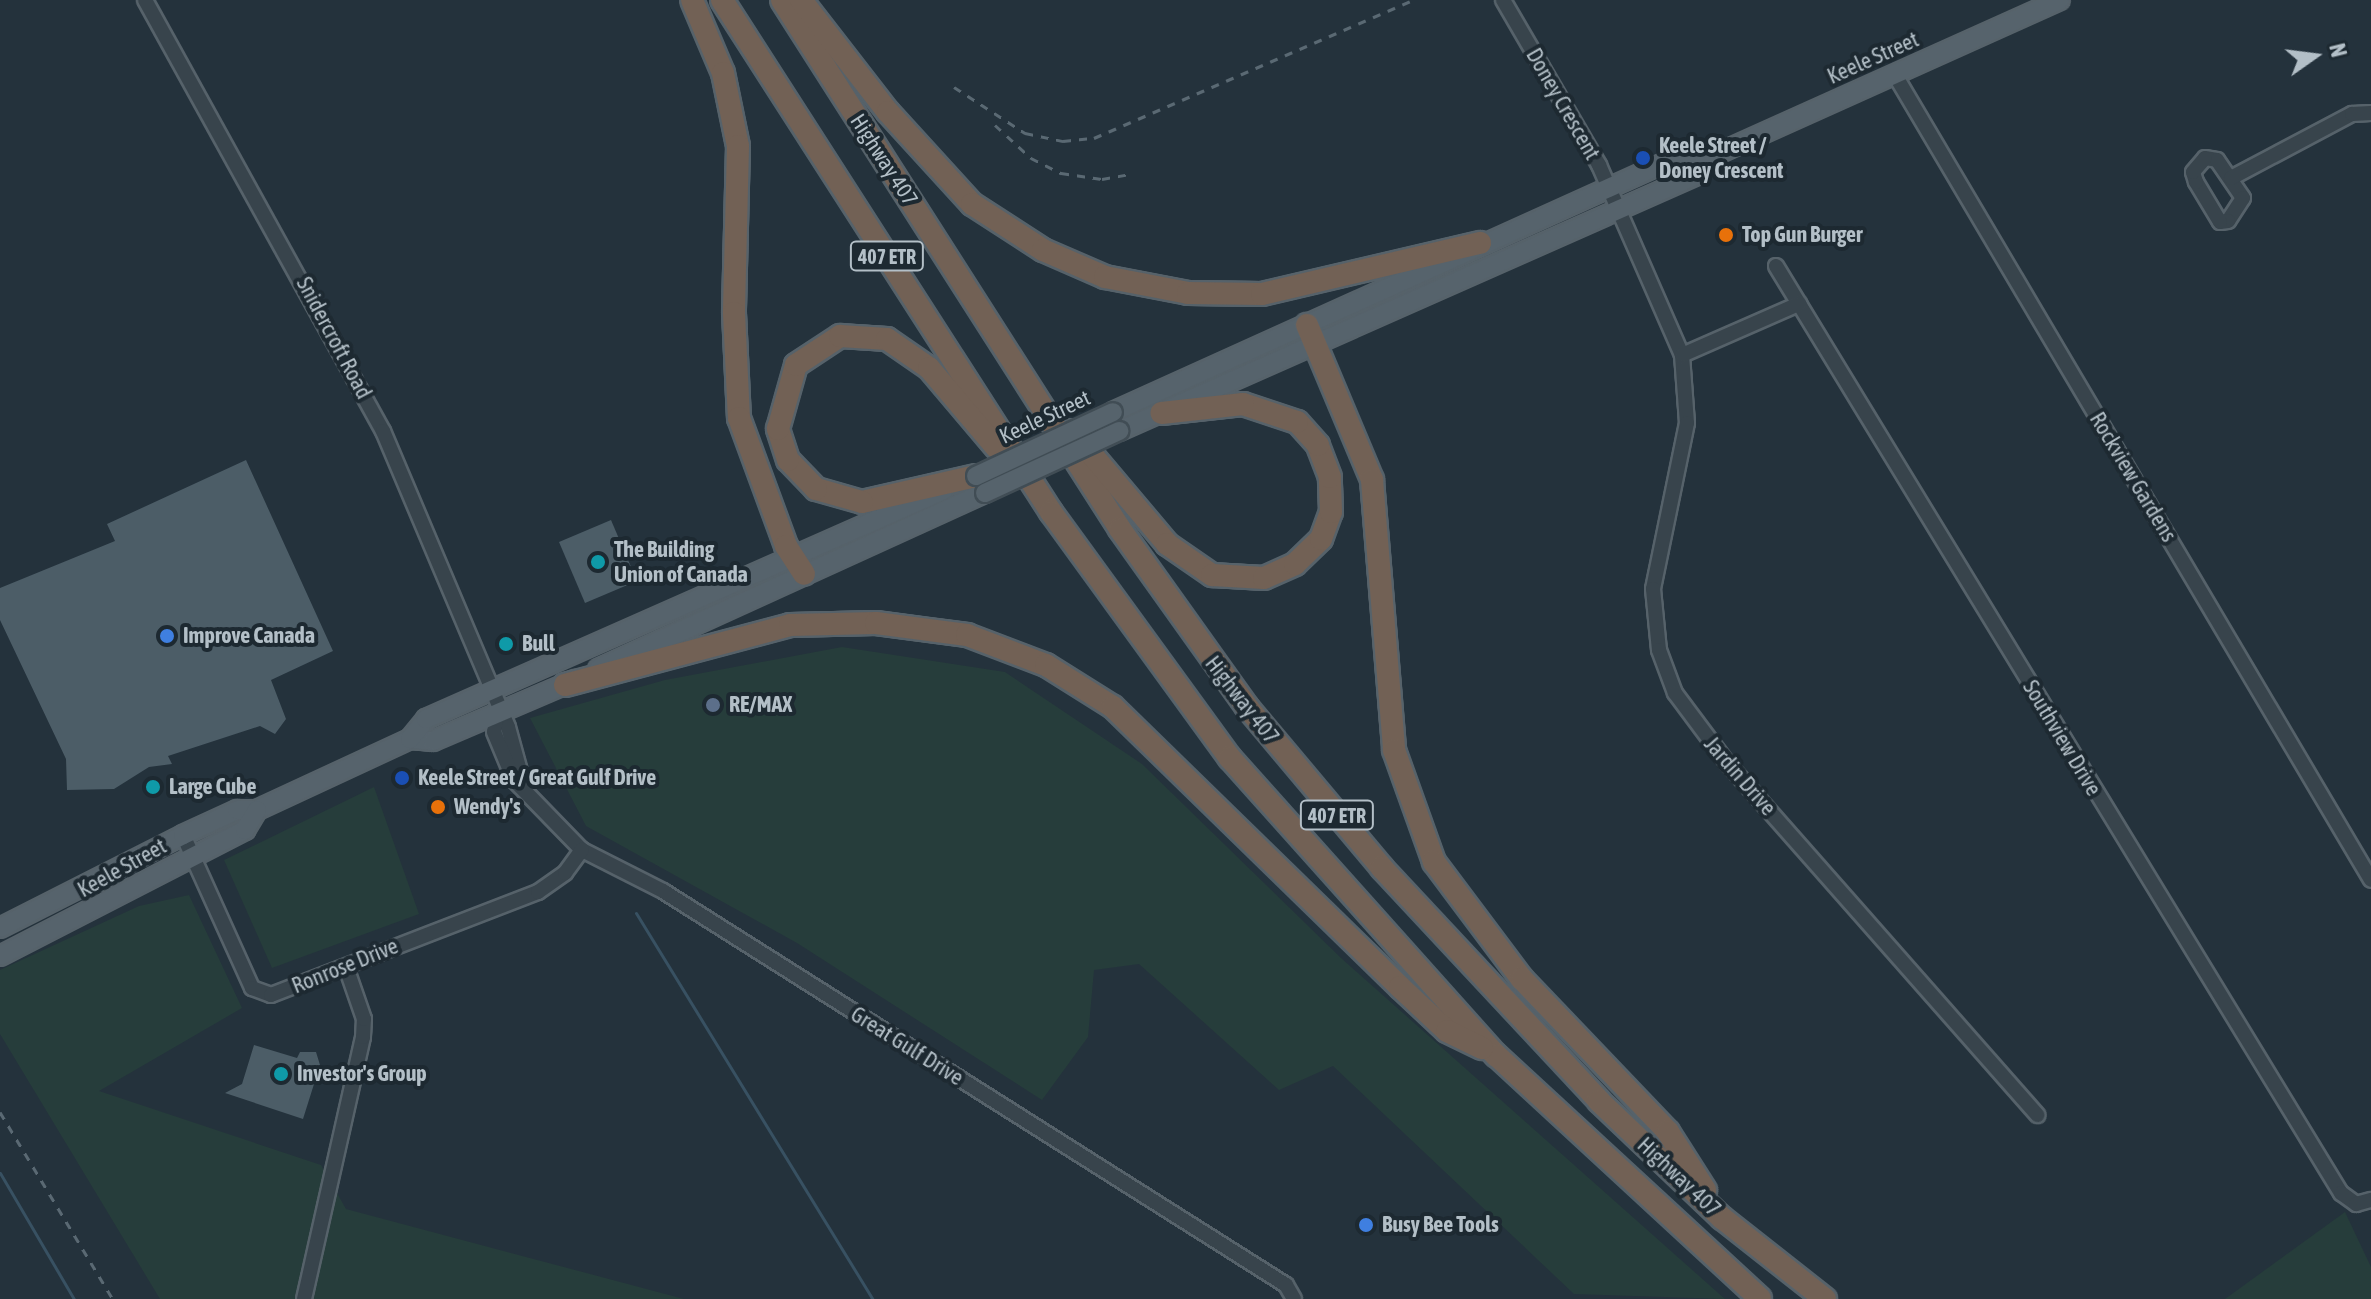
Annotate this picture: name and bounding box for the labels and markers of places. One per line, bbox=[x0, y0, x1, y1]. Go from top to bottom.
place label: Keele Street / Doney Crescent bbox=[1659, 132, 1783, 184]
marker: Keele Street / Doney Crescent bbox=[1634, 149, 1652, 167]
place label: Top Gun Burger bbox=[1742, 222, 1862, 248]
marker: Top Gun Burger bbox=[1717, 226, 1735, 244]
place label: The Building Union of Canada bbox=[614, 536, 748, 588]
marker: The Building Union of Canada bbox=[589, 553, 607, 571]
place label: Improve Canada bbox=[183, 623, 315, 649]
marker: Improve Canada bbox=[158, 627, 176, 645]
place label: Bull bbox=[522, 631, 555, 657]
marker: Bull bbox=[497, 635, 515, 653]
place label: RE/MAX bbox=[729, 692, 792, 718]
marker: RE/MAX bbox=[704, 696, 722, 714]
place label: Keele Street / Great Gulf Drive bbox=[418, 765, 656, 791]
marker: Keele Street / Great Gulf Drive bbox=[393, 769, 411, 787]
place label: Large Cube bbox=[169, 774, 257, 800]
marker: Large Cube bbox=[144, 778, 162, 796]
place label: Wendy's bbox=[454, 794, 521, 820]
marker: Wendy's bbox=[429, 798, 447, 816]
place label: Investor's Group bbox=[297, 1061, 427, 1087]
marker: Investor's Group bbox=[272, 1065, 290, 1083]
place label: Busy Bee Tools bbox=[1382, 1212, 1499, 1238]
marker: Busy Bee Tools bbox=[1357, 1216, 1375, 1234]

